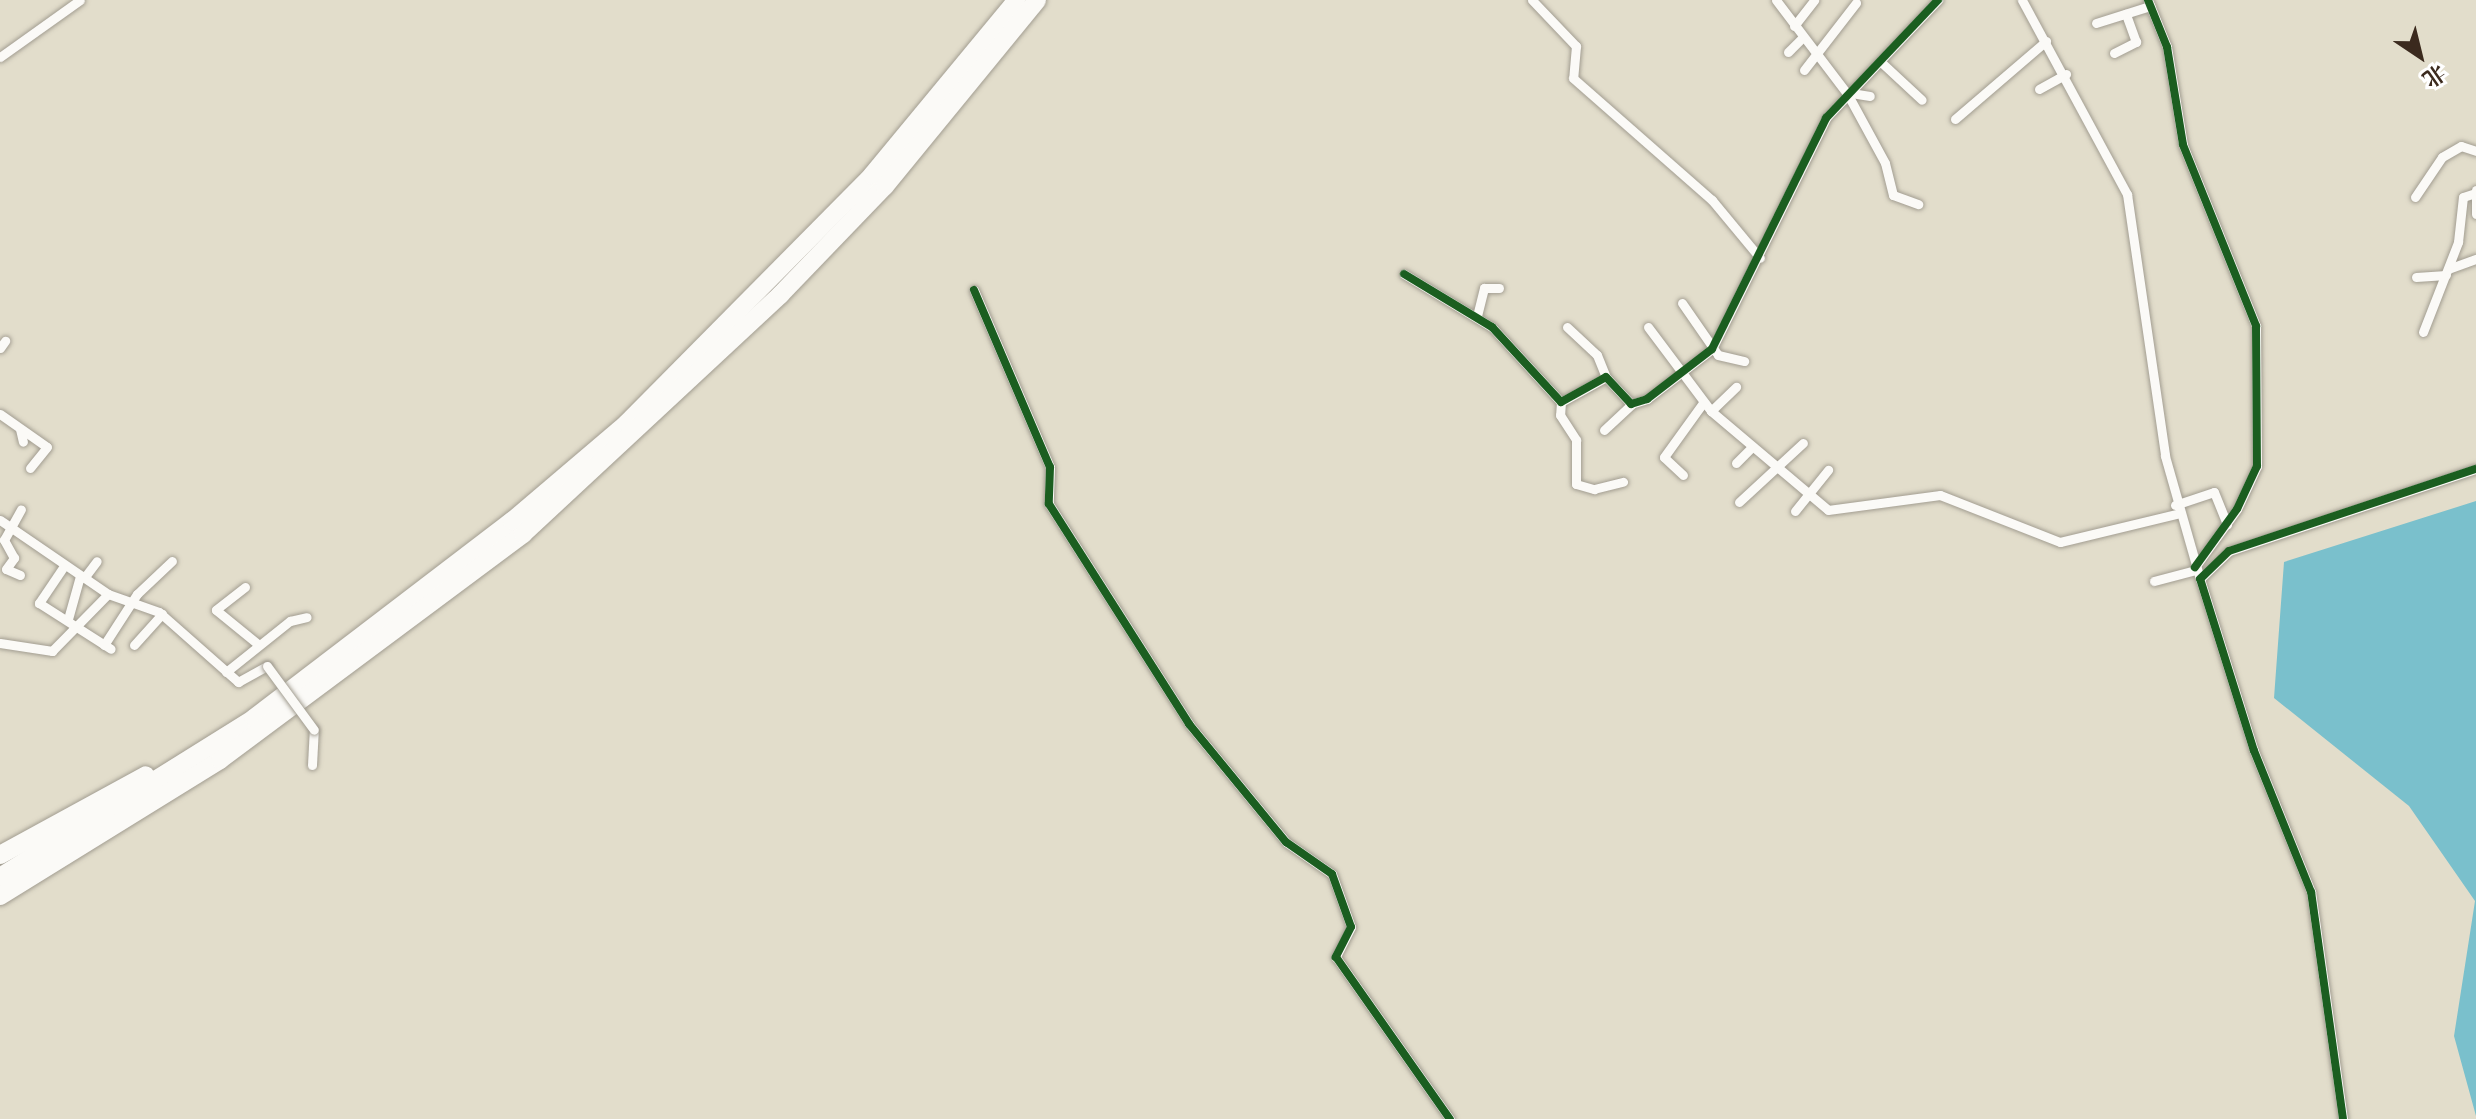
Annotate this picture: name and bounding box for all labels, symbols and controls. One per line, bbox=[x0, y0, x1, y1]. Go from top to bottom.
north arrow bbox=[2380, 16, 2460, 96]
text: 北 bbox=[2417, 59, 2451, 93]

